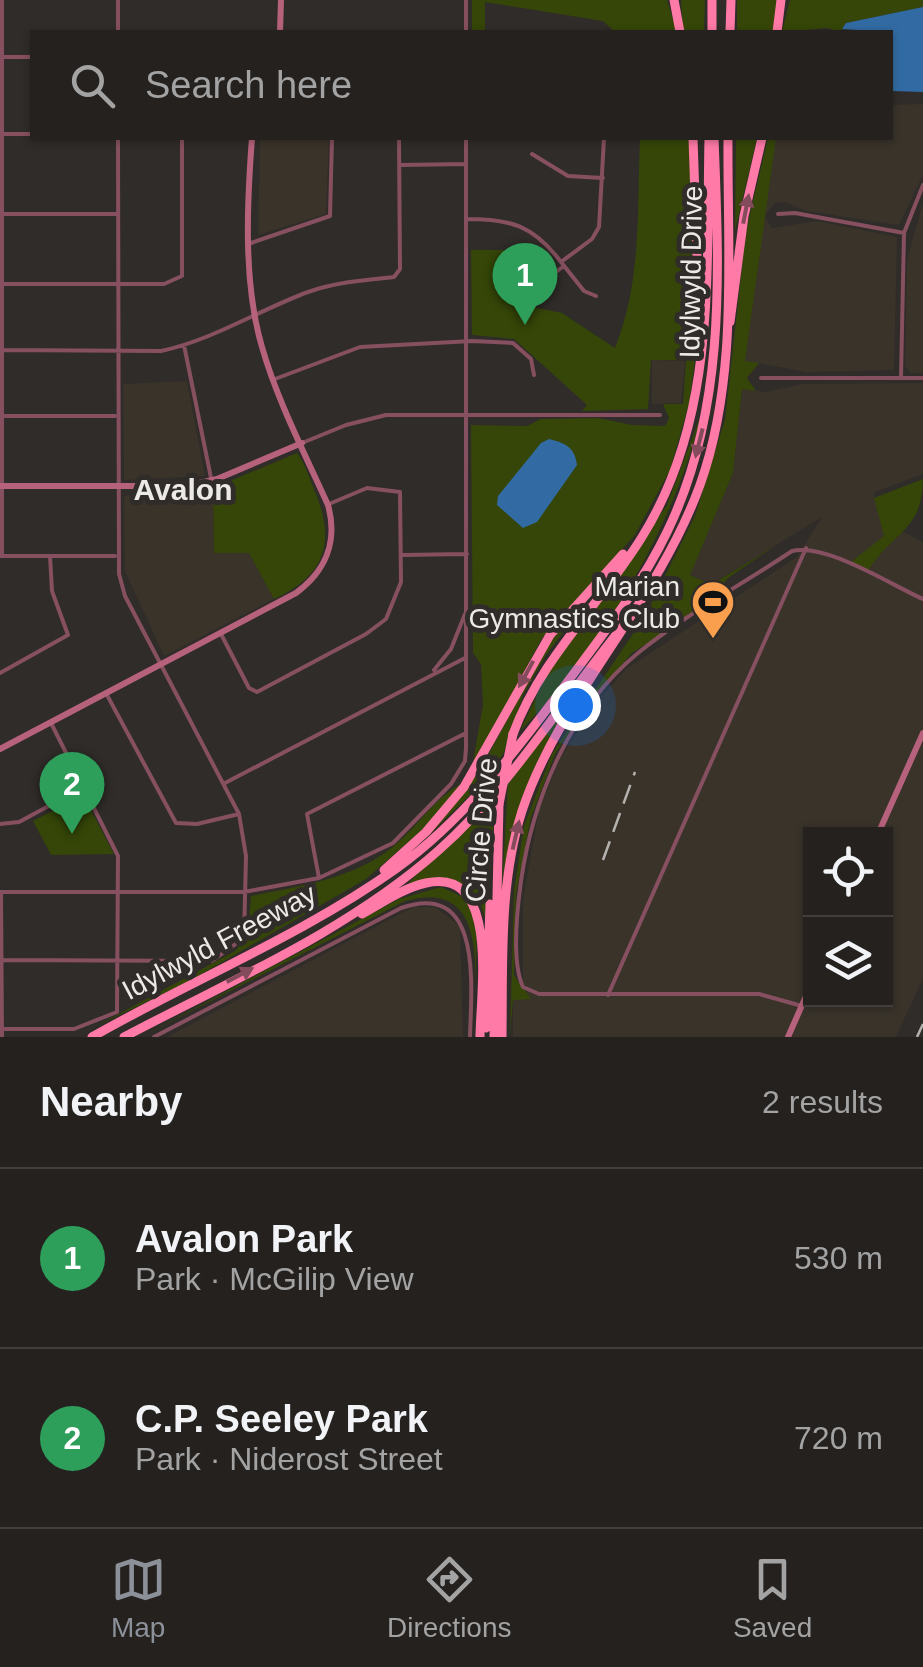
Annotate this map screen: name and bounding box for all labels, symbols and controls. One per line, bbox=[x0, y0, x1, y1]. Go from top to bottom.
search box bbox=[30, 30, 893, 140]
icon: search bbox=[65, 58, 120, 113]
text: Search here bbox=[145, 64, 352, 106]
street label: Idylwyld Drive bbox=[674, 185, 708, 359]
one-way arrow bbox=[738, 193, 754, 224]
pin: 1 bbox=[492, 242, 558, 325]
one-way arrow bbox=[690, 428, 706, 459]
district label: Avalon bbox=[134, 473, 232, 506]
place label: Marian Gymnastics Club bbox=[468, 571, 680, 634]
sports icon: Marian Gymnastics Club bbox=[690, 579, 736, 640]
one-way arrow bbox=[518, 660, 535, 688]
your location bbox=[550, 680, 601, 731]
pin: 2 bbox=[40, 752, 104, 834]
street label: Circle Drive bbox=[459, 757, 503, 903]
one-way arrow bbox=[509, 819, 524, 850]
map controls bbox=[803, 827, 893, 1007]
button: locate bbox=[803, 827, 893, 917]
street label: Idylwyld Freeway bbox=[117, 878, 321, 1006]
button: layers bbox=[803, 917, 893, 1007]
one-way arrow bbox=[226, 967, 255, 984]
text: Nearby bbox=[40, 1078, 182, 1125]
text: 2 results bbox=[762, 1084, 883, 1120]
text: Avalon Park bbox=[135, 1218, 353, 1260]
text: 1 bbox=[64, 1240, 81, 1276]
text: 530 m bbox=[794, 1240, 883, 1276]
text: Park · McGilip View bbox=[135, 1261, 414, 1297]
text: C.P. Seeley Park bbox=[135, 1398, 428, 1440]
text: 2 bbox=[64, 1420, 81, 1456]
text: 720 m bbox=[794, 1420, 883, 1456]
text: Park · Niderost Street bbox=[135, 1441, 443, 1477]
tab: Map bbox=[111, 1552, 166, 1644]
tab: Directions bbox=[387, 1552, 512, 1644]
tab: Saved bbox=[733, 1552, 812, 1644]

